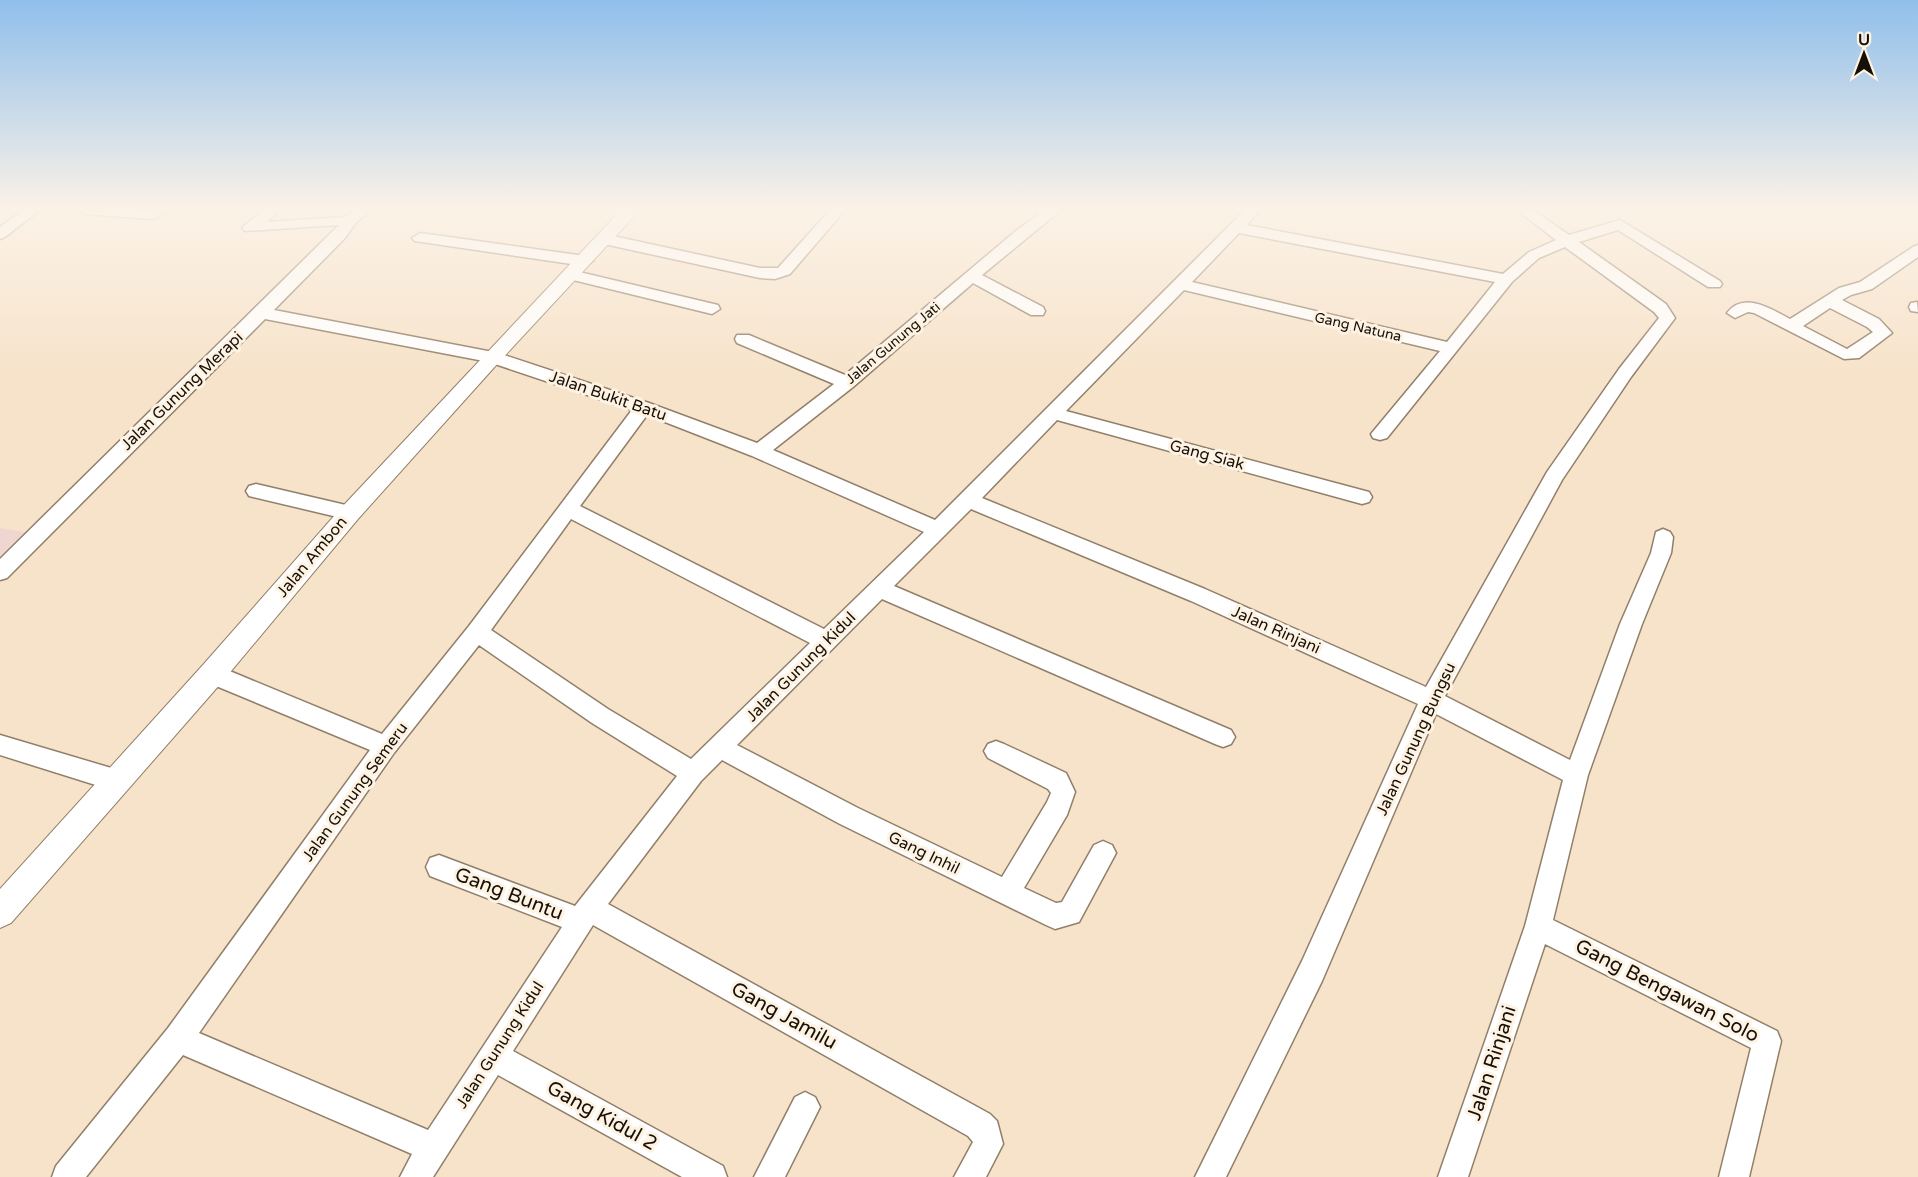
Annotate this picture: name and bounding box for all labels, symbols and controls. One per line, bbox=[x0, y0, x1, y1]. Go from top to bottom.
north arrow bbox=[1834, 24, 1894, 84]
text: U bbox=[1858, 30, 1870, 50]
street label: Jalan Gunung Jati bbox=[842, 299, 944, 387]
street label: Gang Natuna bbox=[1313, 309, 1403, 345]
street label: Jalan Gunung Merapi bbox=[117, 328, 247, 454]
street label: Jalan Bukit Batu bbox=[547, 367, 669, 425]
street label: Gang Siak bbox=[1167, 435, 1247, 475]
street label: Jalan Ambon bbox=[272, 512, 352, 602]
street label: Jalan Rinjani bbox=[1228, 601, 1324, 659]
street label: Jalan Gunung Kidul bbox=[742, 608, 860, 726]
street label: Jalan Gunung Bungsu bbox=[1372, 659, 1460, 819]
street label: Jalan Gunung Semeru bbox=[298, 719, 412, 865]
street label: Gang Inhil bbox=[885, 827, 963, 879]
street label: Gang Buntu bbox=[451, 862, 567, 926]
street label: Gang Bengawan Solo bbox=[1571, 934, 1763, 1048]
street label: Gang Jamilu bbox=[727, 977, 841, 1055]
street label: Jalan Gunung Kidul bbox=[452, 978, 548, 1112]
street label: Jalan Rinjani bbox=[1462, 1003, 1522, 1123]
street label: Gang Kidul 2 bbox=[543, 1076, 661, 1156]

